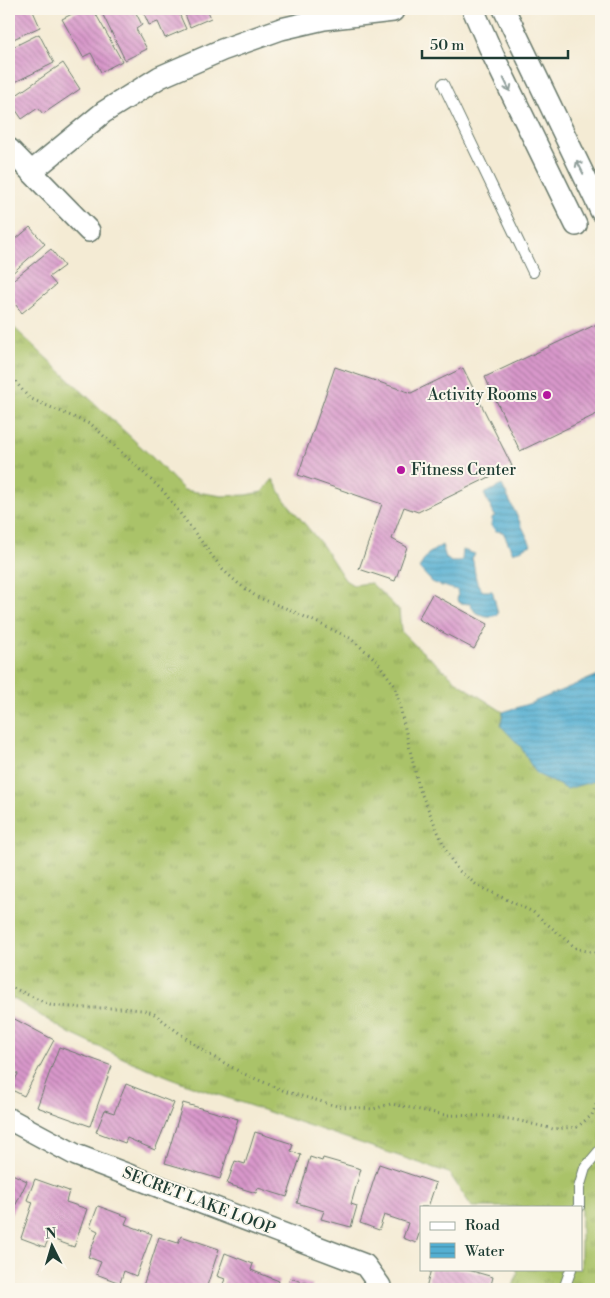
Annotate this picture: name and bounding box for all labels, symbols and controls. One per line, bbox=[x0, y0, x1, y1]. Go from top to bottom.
scale bar bbox=[422, 28, 569, 60]
text: 50 m bbox=[430, 36, 464, 55]
one-way arrow bbox=[503, 77, 512, 92]
one-way arrow bbox=[575, 160, 584, 175]
place label: Activity Rooms bbox=[427, 385, 537, 405]
marker: Activity Rooms bbox=[541, 389, 553, 401]
place label: Fitness Center bbox=[411, 460, 516, 480]
marker: Fitness Center bbox=[395, 464, 407, 476]
street label: SECRET LAKE LOOP bbox=[120, 1163, 278, 1239]
legend bbox=[420, 1206, 582, 1270]
text: Road bbox=[465, 1216, 500, 1235]
north arrow bbox=[28, 1220, 78, 1270]
text: N bbox=[45, 1225, 57, 1243]
text: Water bbox=[464, 1242, 505, 1261]

